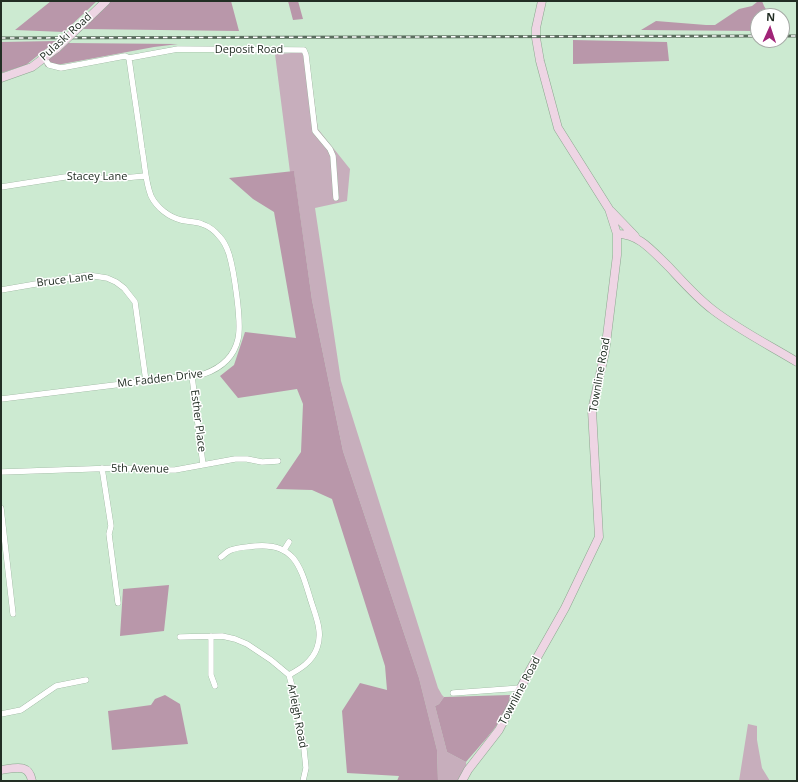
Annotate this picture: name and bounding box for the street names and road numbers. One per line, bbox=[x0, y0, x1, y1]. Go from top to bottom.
street label: Pulaski Road bbox=[37, 10, 95, 64]
street label: Deposit Road bbox=[215, 43, 283, 57]
street label: Stacey Lane bbox=[67, 170, 127, 184]
street label: Bruce Lane bbox=[36, 270, 94, 290]
street label: Townline Road bbox=[587, 337, 613, 413]
street label: Mc Fadden Drive bbox=[117, 367, 203, 391]
street label: Esther Place bbox=[188, 389, 208, 453]
street label: 5th Avenue bbox=[111, 462, 169, 476]
street label: Townline Road bbox=[496, 655, 544, 727]
street label: Arleigh Road bbox=[284, 683, 310, 749]

